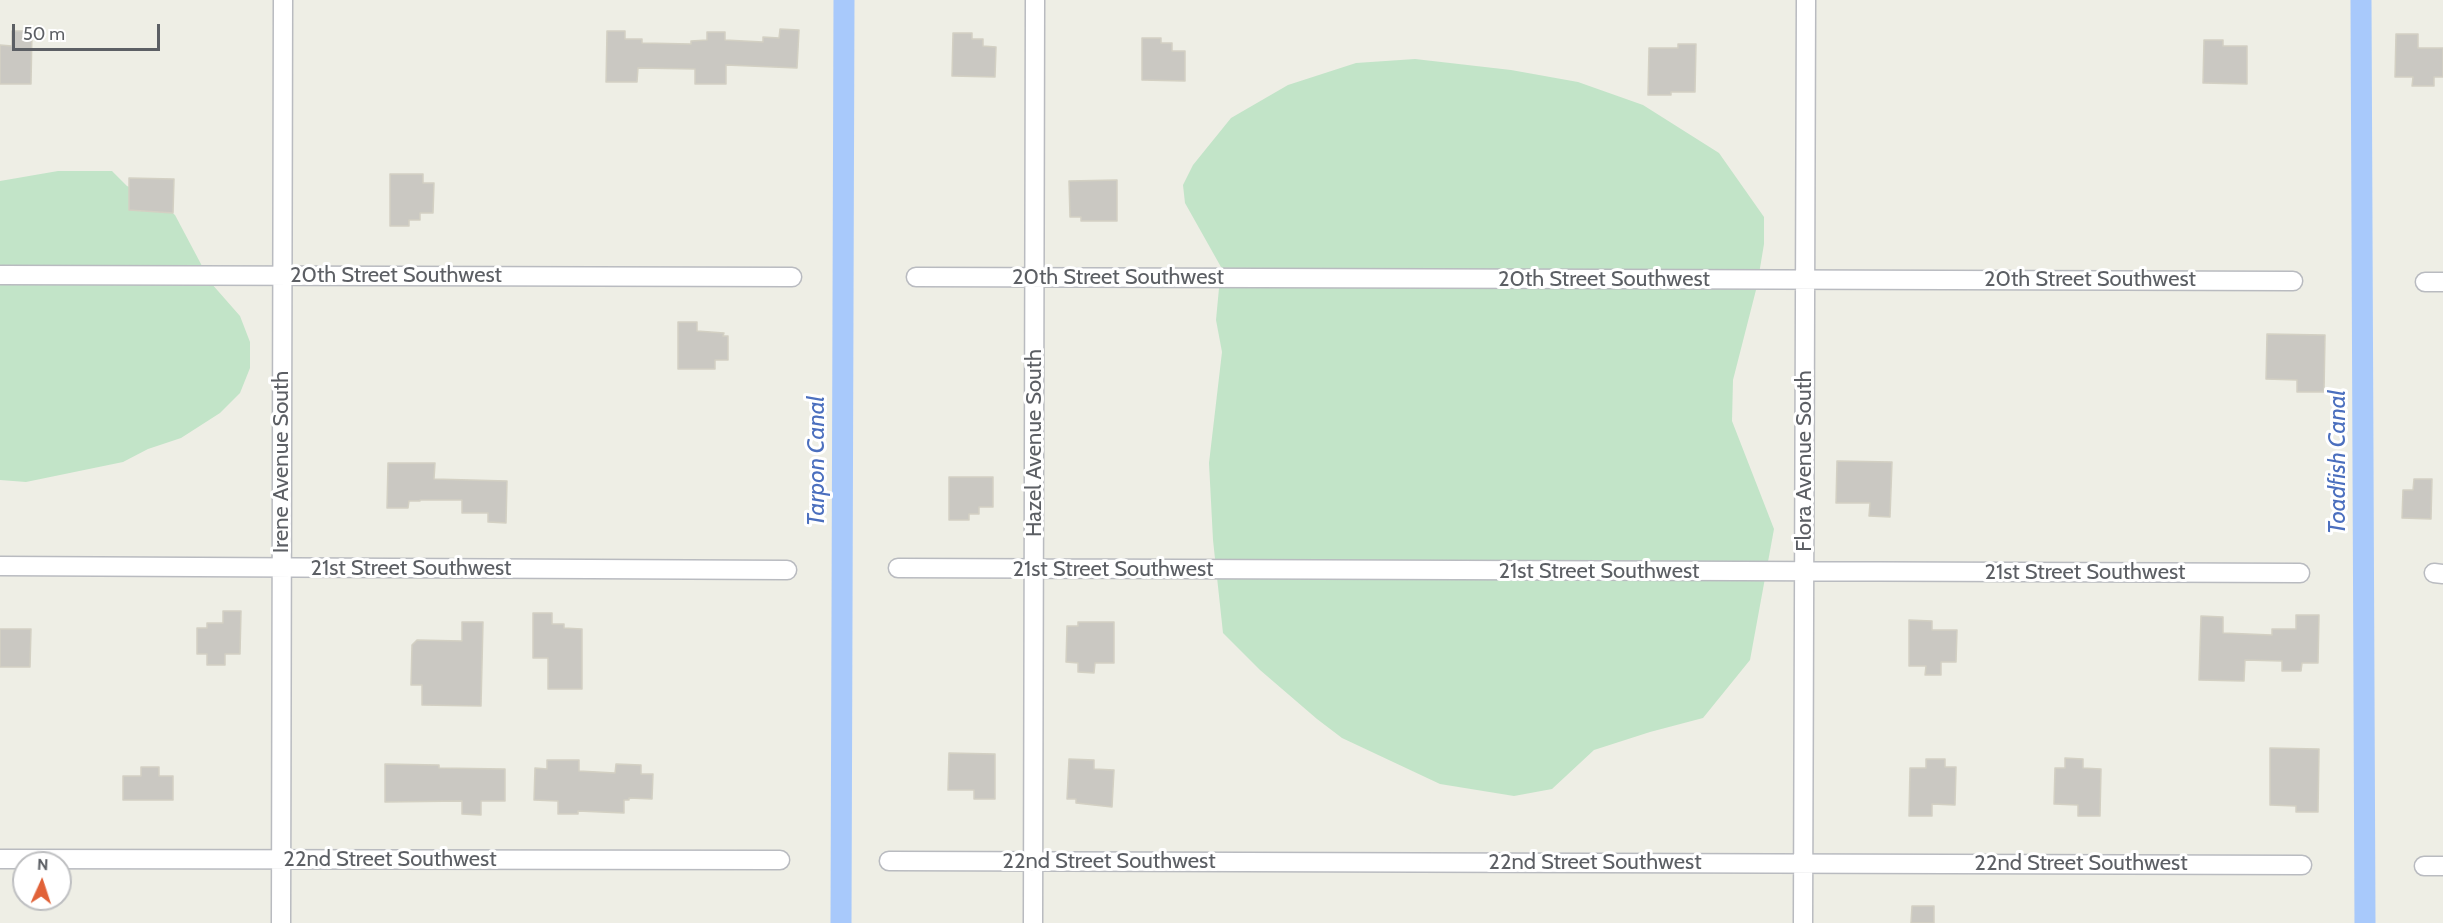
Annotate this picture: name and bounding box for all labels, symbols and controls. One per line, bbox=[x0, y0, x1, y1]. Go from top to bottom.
scale bar bbox=[15, 12, 164, 50]
text: 50 m bbox=[23, 23, 65, 45]
street label: 20th Street Southwest bbox=[290, 263, 502, 289]
street label: 20th Street Southwest bbox=[1012, 265, 1224, 291]
street label: 20th Street Southwest bbox=[1498, 267, 1710, 293]
street label: 20th Street Southwest bbox=[1984, 267, 2196, 293]
street label: Hazel Avenue South bbox=[1022, 349, 1048, 537]
street label: Flora Avenue South bbox=[1792, 370, 1818, 552]
street label: Irene Avenue South bbox=[269, 371, 295, 553]
water label: Toadfish Canal bbox=[2324, 390, 2352, 534]
water label: Tarpon Canal bbox=[803, 396, 831, 526]
street label: 21st Street Southwest bbox=[311, 556, 511, 582]
street label: 21st Street Southwest bbox=[1013, 557, 1213, 583]
street label: 21st Street Southwest bbox=[1499, 559, 1699, 585]
street label: 21st Street Southwest bbox=[1985, 560, 2185, 586]
street label: 22nd Street Southwest bbox=[283, 847, 497, 873]
street label: 22nd Street Southwest bbox=[1002, 849, 1216, 875]
street label: 22nd Street Southwest bbox=[1488, 850, 1702, 876]
north arrow bbox=[12, 851, 72, 911]
street label: 22nd Street Southwest bbox=[1974, 851, 2188, 877]
text: N bbox=[37, 855, 49, 874]

